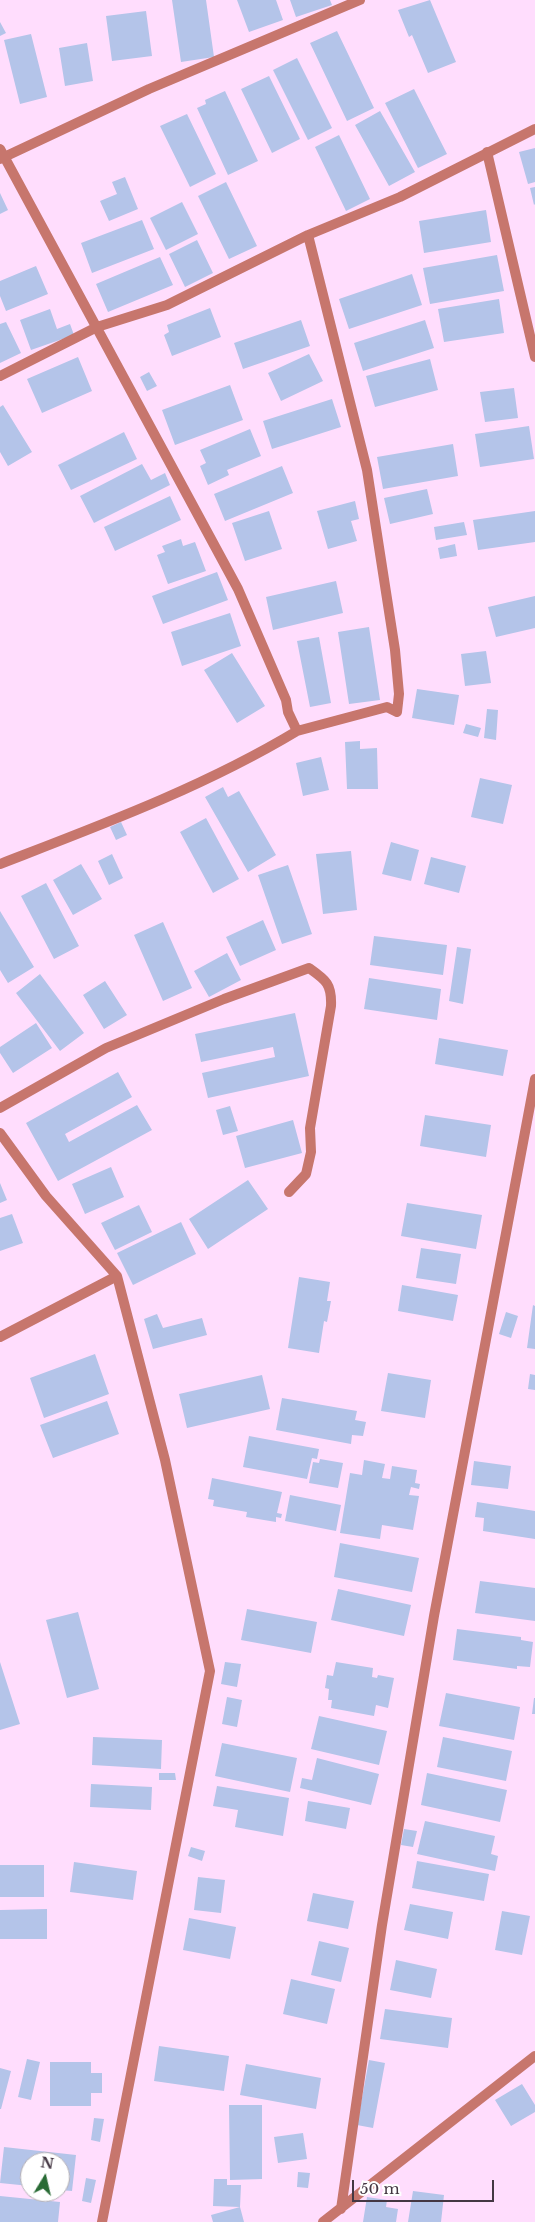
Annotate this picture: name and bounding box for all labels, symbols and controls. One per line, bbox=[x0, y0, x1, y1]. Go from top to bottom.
north arrow bbox=[20, 2152, 70, 2202]
text: N bbox=[39, 2153, 55, 2173]
scale bar bbox=[355, 2170, 498, 2202]
text: 50 m bbox=[360, 2179, 400, 2198]

